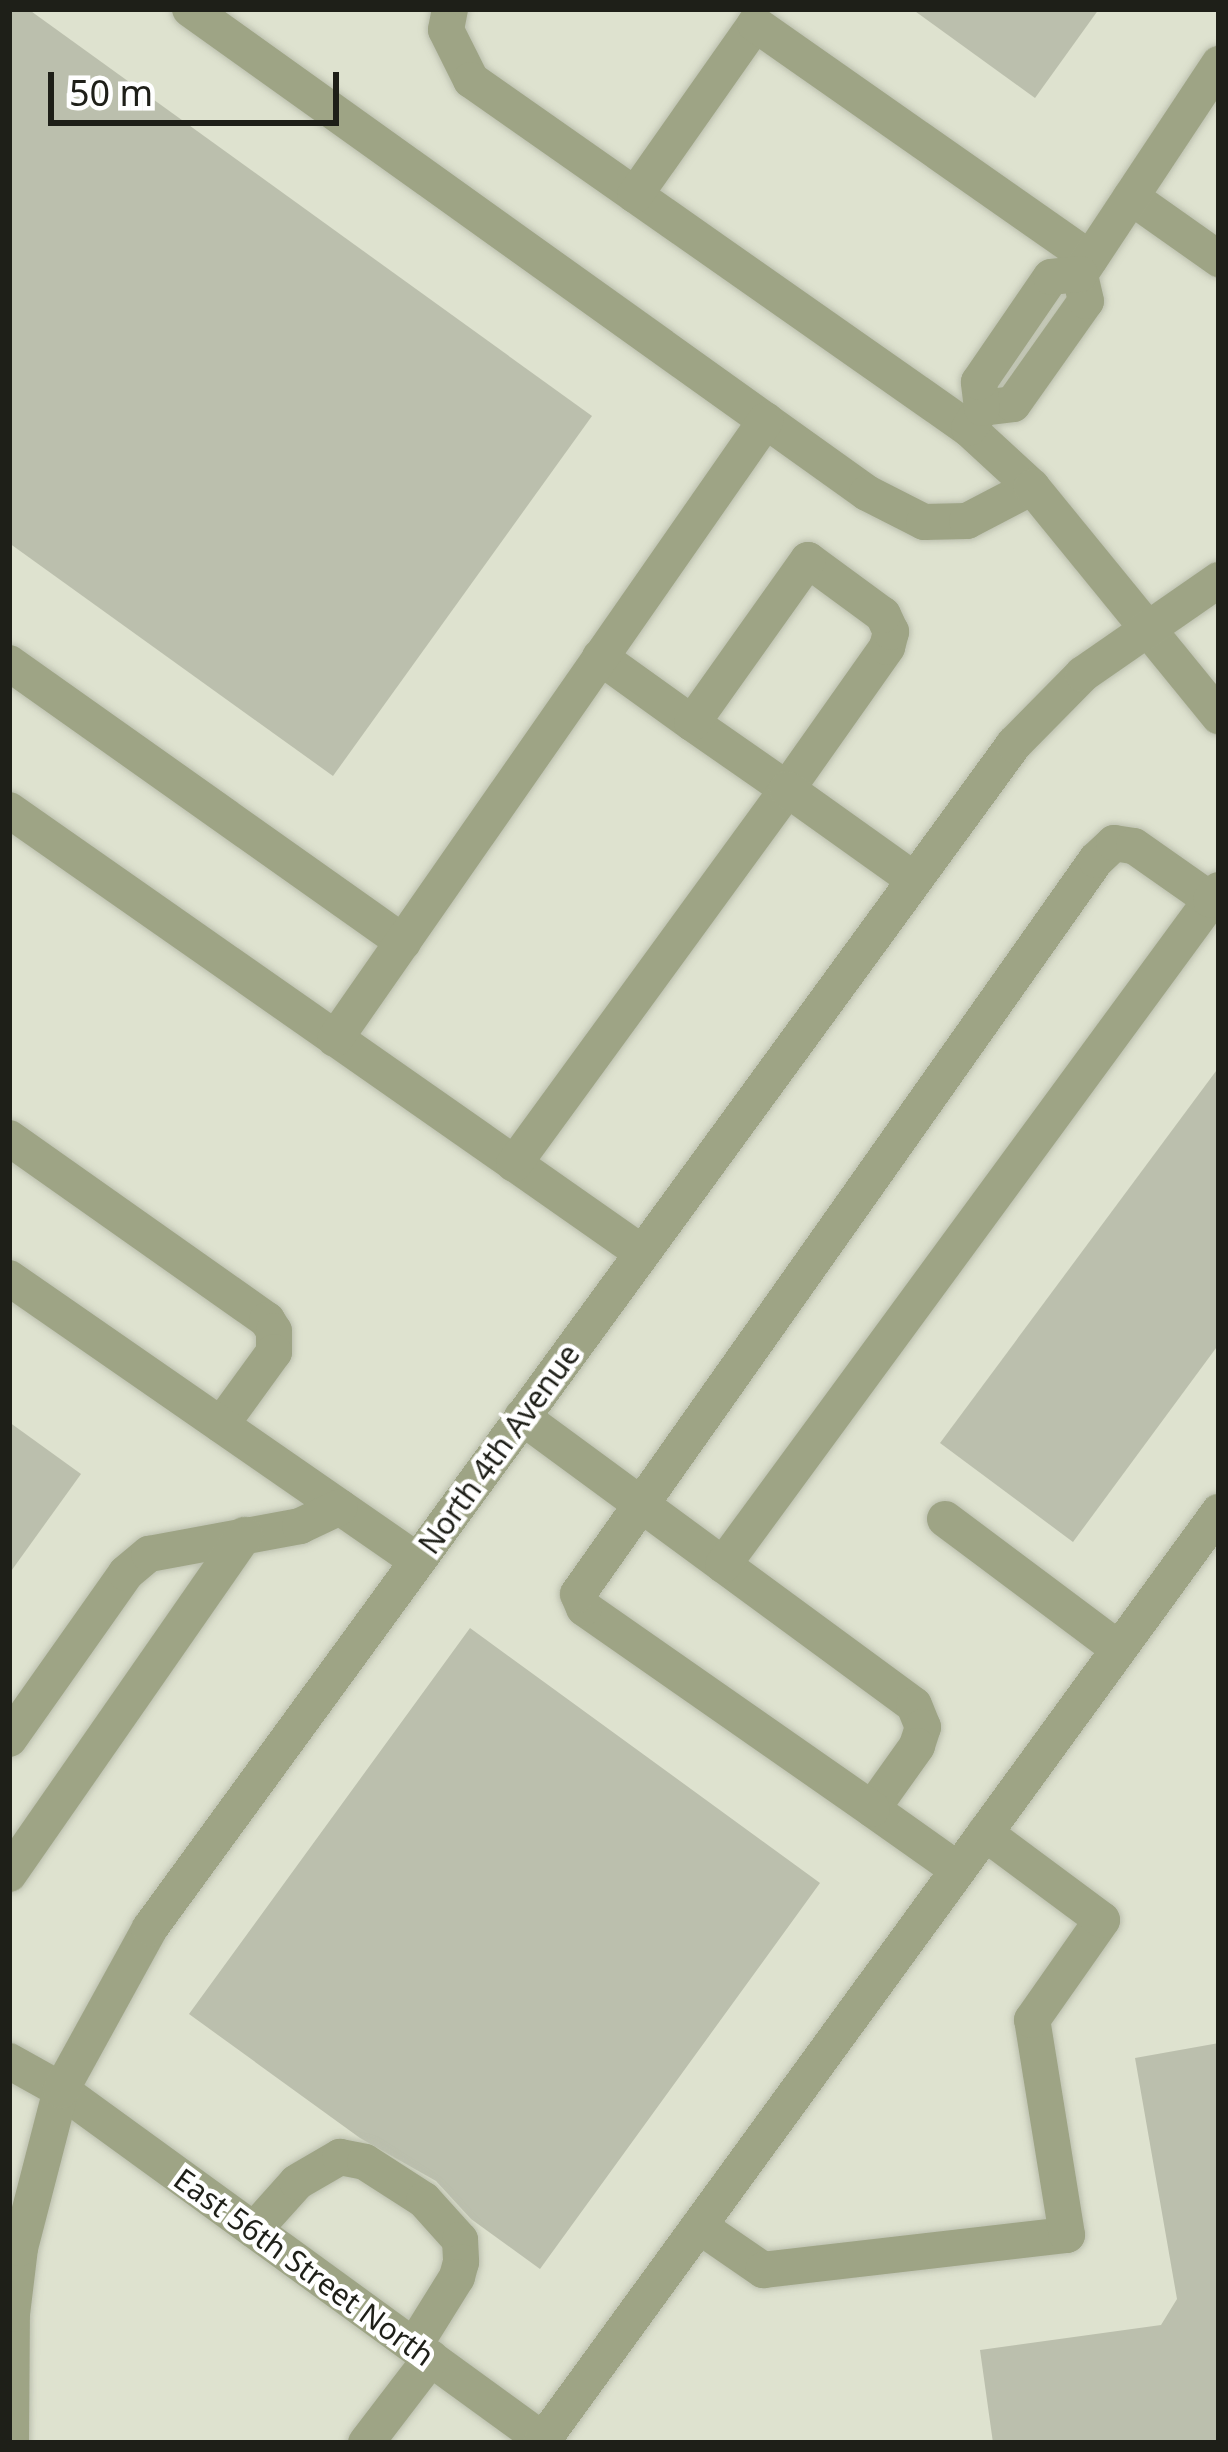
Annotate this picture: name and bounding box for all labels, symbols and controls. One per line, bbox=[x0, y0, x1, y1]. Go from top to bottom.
scale bar bbox=[54, 48, 345, 122]
text: 50 m bbox=[69, 68, 153, 117]
street label: North 4th Avenue bbox=[411, 1337, 587, 1561]
street label: East 56th Street North bbox=[167, 2161, 441, 2373]

